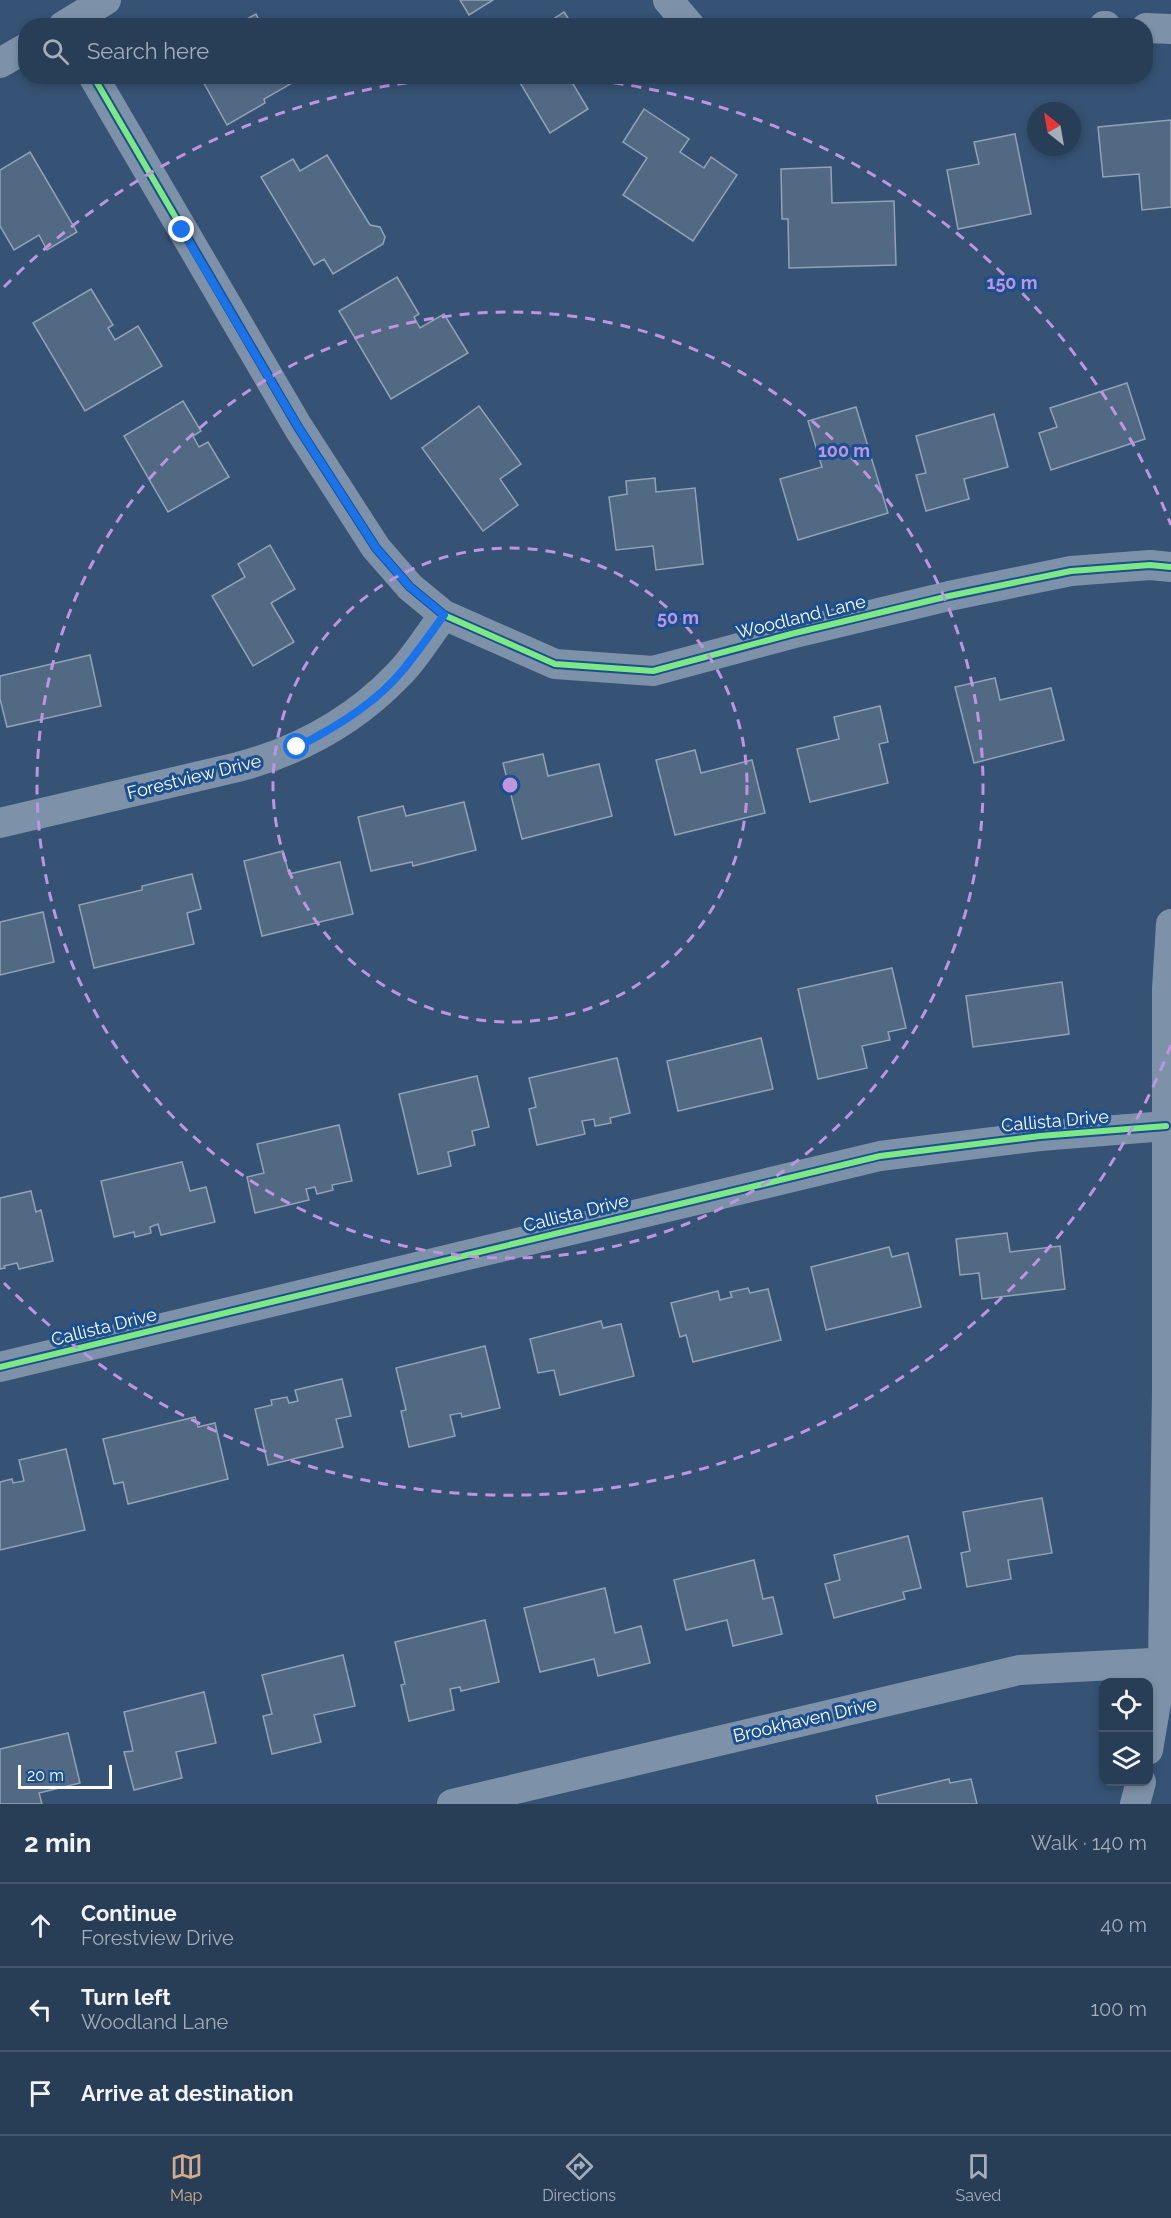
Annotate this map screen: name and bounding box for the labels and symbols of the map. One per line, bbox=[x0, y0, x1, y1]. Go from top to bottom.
north arrow bbox=[1027, 102, 1081, 156]
route end bbox=[168, 216, 194, 242]
text: 150 m bbox=[987, 272, 1038, 293]
text: 100 m bbox=[818, 440, 870, 461]
street label: Woodland Lane bbox=[734, 590, 868, 643]
text: 50 m bbox=[657, 607, 699, 628]
route start bbox=[283, 733, 309, 759]
street label: Forestview Drive bbox=[125, 750, 264, 803]
centre of rings bbox=[500, 775, 520, 795]
street label: Callista Drive bbox=[1000, 1105, 1110, 1136]
street label: Callista Drive bbox=[521, 1189, 631, 1236]
street label: Callista Drive bbox=[49, 1303, 159, 1350]
street label: Brookhaven Drive bbox=[731, 1693, 879, 1746]
scale bar bbox=[18, 1762, 112, 1790]

